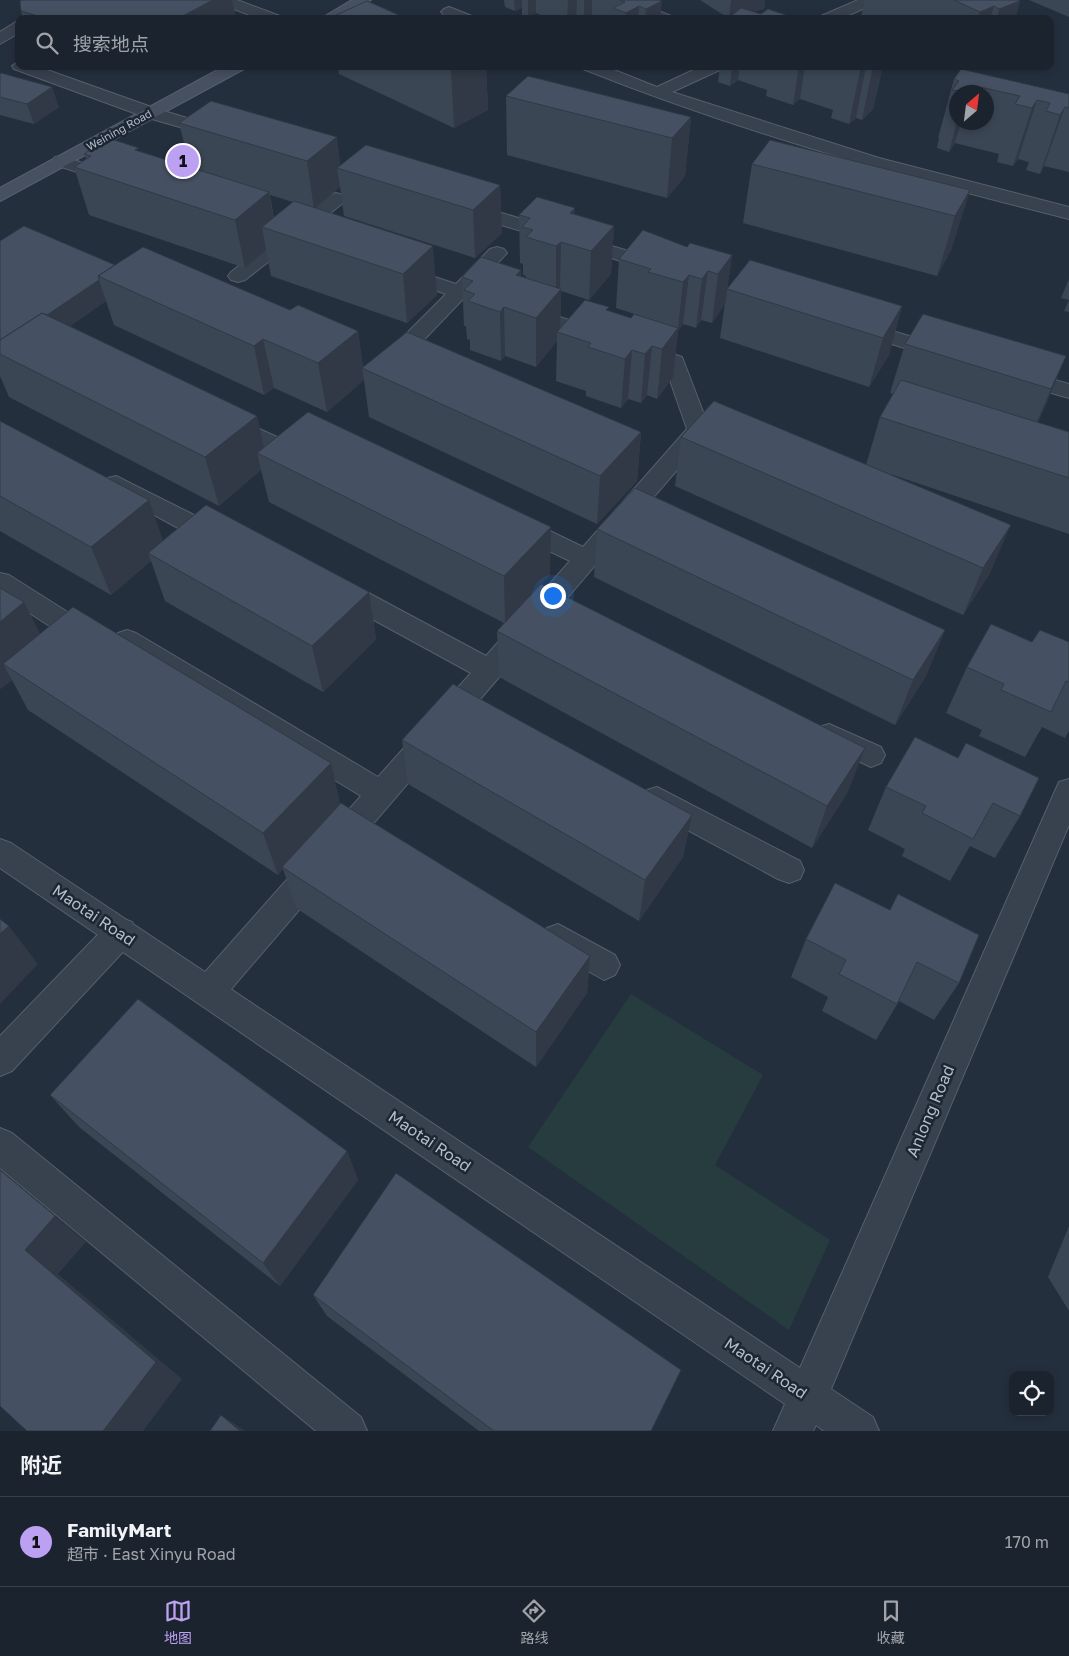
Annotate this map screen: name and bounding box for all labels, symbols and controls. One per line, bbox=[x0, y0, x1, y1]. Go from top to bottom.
search box bbox=[15, 15, 1054, 70]
icon: search bbox=[33, 29, 61, 57]
text: 搜索地点 bbox=[73, 32, 149, 55]
north arrow bbox=[949, 85, 994, 130]
street label: Weining Road bbox=[84, 106, 154, 153]
pin: 1 bbox=[167, 142, 199, 180]
your location bbox=[540, 583, 566, 609]
street label: Maotai Road bbox=[49, 880, 139, 950]
street label: Anlong Road bbox=[902, 1062, 958, 1160]
street label: Maotai Road bbox=[385, 1106, 475, 1176]
street label: Maotai Road bbox=[721, 1333, 811, 1403]
map controls bbox=[1009, 1371, 1054, 1416]
button: locate bbox=[1009, 1371, 1054, 1416]
text: 附近 bbox=[20, 1452, 62, 1478]
text: FamilyMart bbox=[67, 1518, 171, 1541]
text: 1 bbox=[32, 1532, 40, 1552]
text: 170 m bbox=[1005, 1532, 1049, 1552]
text: 超市 · East Xinyu Road bbox=[67, 1544, 236, 1564]
tab: 地图 bbox=[164, 1597, 192, 1647]
tab: 路线 bbox=[520, 1597, 548, 1647]
tab: 收藏 bbox=[877, 1597, 905, 1647]

